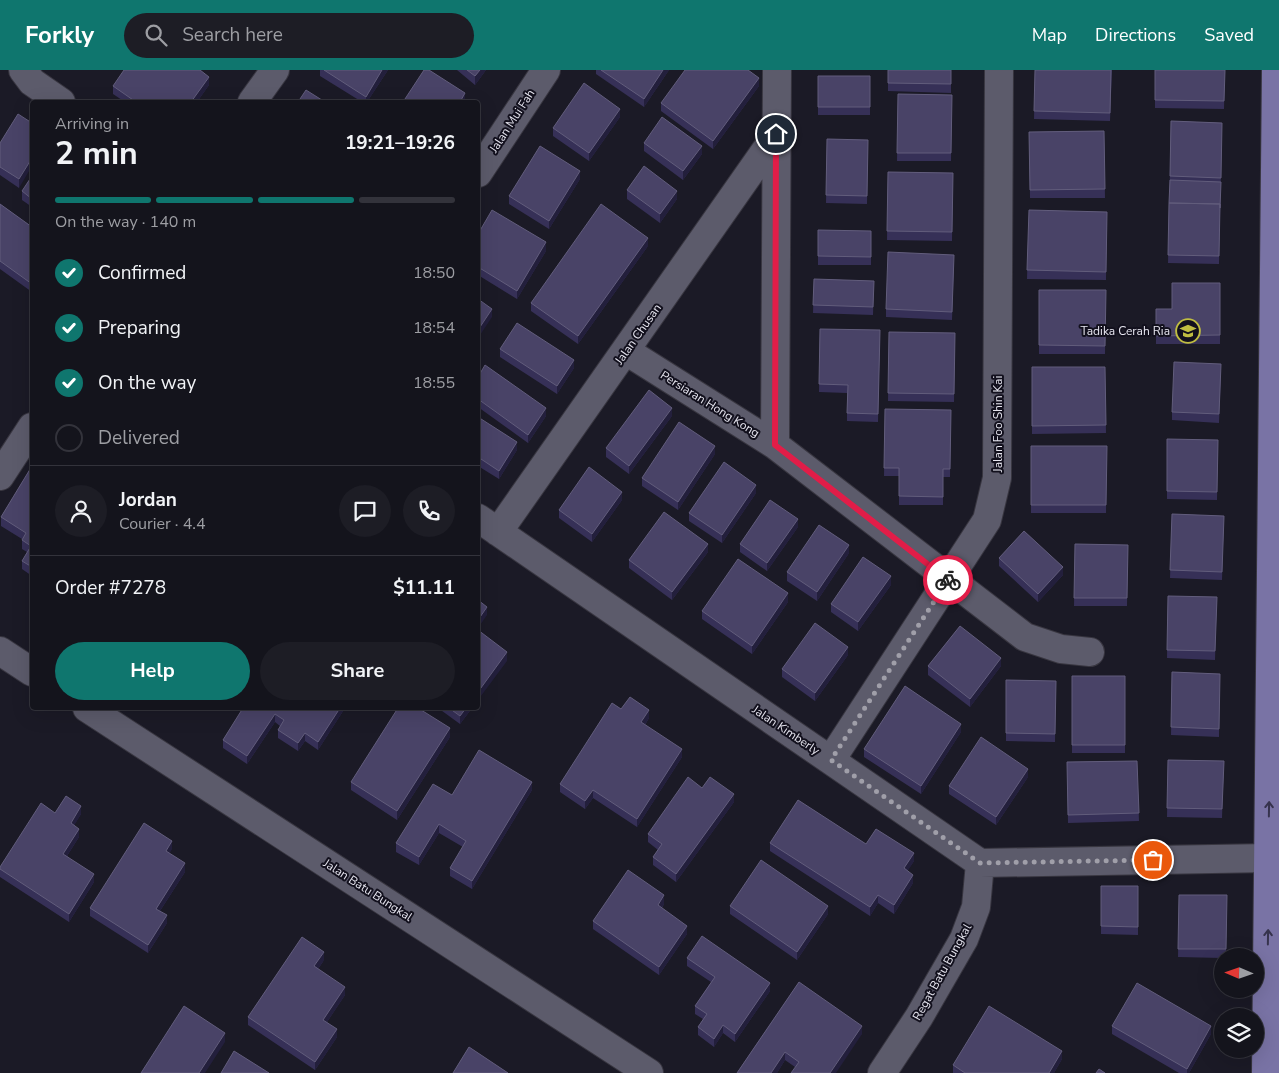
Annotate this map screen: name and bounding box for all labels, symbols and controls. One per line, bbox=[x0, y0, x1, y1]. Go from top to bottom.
search box bbox=[124, 13, 474, 58]
text: Forkly bbox=[25, 19, 94, 51]
icon: search bbox=[142, 21, 170, 49]
text: Search here bbox=[182, 22, 283, 48]
text: Map bbox=[1032, 23, 1067, 47]
text: Directions bbox=[1095, 23, 1176, 47]
text: Saved bbox=[1204, 23, 1254, 47]
street label: Jalan Mui Fah bbox=[485, 86, 538, 157]
text: Arriving in bbox=[55, 113, 129, 135]
pin bbox=[755, 113, 797, 155]
icon: home bbox=[762, 120, 790, 148]
text: 19:21–19:26 bbox=[345, 130, 455, 156]
text: 2 min bbox=[55, 132, 138, 175]
text: On the way · 140 m bbox=[55, 211, 196, 233]
icon: check bbox=[55, 259, 83, 287]
text: Confirmed bbox=[98, 260, 186, 286]
text: 18:50 bbox=[413, 262, 455, 284]
street label: Jalan Chusan bbox=[611, 300, 665, 368]
icon: check bbox=[55, 314, 83, 342]
text: Preparing bbox=[98, 315, 181, 341]
text: 18:54 bbox=[413, 317, 455, 339]
school or university icon: Tadika Cerah Ria bbox=[1175, 318, 1201, 344]
place label: Tadika Cerah Ria bbox=[1080, 323, 1170, 339]
street label: Persiaran Hong Kong bbox=[657, 367, 763, 441]
icon: check bbox=[55, 369, 83, 397]
text: On the way bbox=[98, 370, 196, 396]
text: 18:55 bbox=[413, 372, 455, 394]
street label: Jalan Foo Shin Kai bbox=[990, 376, 1006, 473]
text: Delivered bbox=[98, 425, 180, 451]
button: person bbox=[55, 485, 107, 537]
button: chat bbox=[339, 485, 391, 537]
button: phone bbox=[403, 485, 455, 537]
text: Jordan bbox=[119, 487, 177, 513]
text: Courier · 4.4 bbox=[119, 513, 205, 535]
courier bbox=[923, 555, 973, 605]
icon: bike bbox=[934, 566, 962, 594]
text: Order #7278 bbox=[55, 575, 166, 601]
text: $11.11 bbox=[393, 575, 455, 601]
button: Help bbox=[55, 642, 250, 700]
button: Share bbox=[260, 642, 455, 700]
street label: Jalan Kimberly bbox=[748, 701, 823, 759]
one-way arrow bbox=[1265, 802, 1274, 818]
pin bbox=[1132, 839, 1174, 881]
icon: bag bbox=[1139, 846, 1167, 874]
street label: Jalan Batu Bungkal bbox=[320, 855, 416, 925]
street label: Regat Batu Bungkal bbox=[909, 921, 975, 1023]
one-way arrow bbox=[1263, 929, 1273, 946]
north arrow bbox=[1214, 948, 1264, 998]
map controls bbox=[1214, 948, 1264, 1058]
button: layers bbox=[1214, 1008, 1264, 1058]

